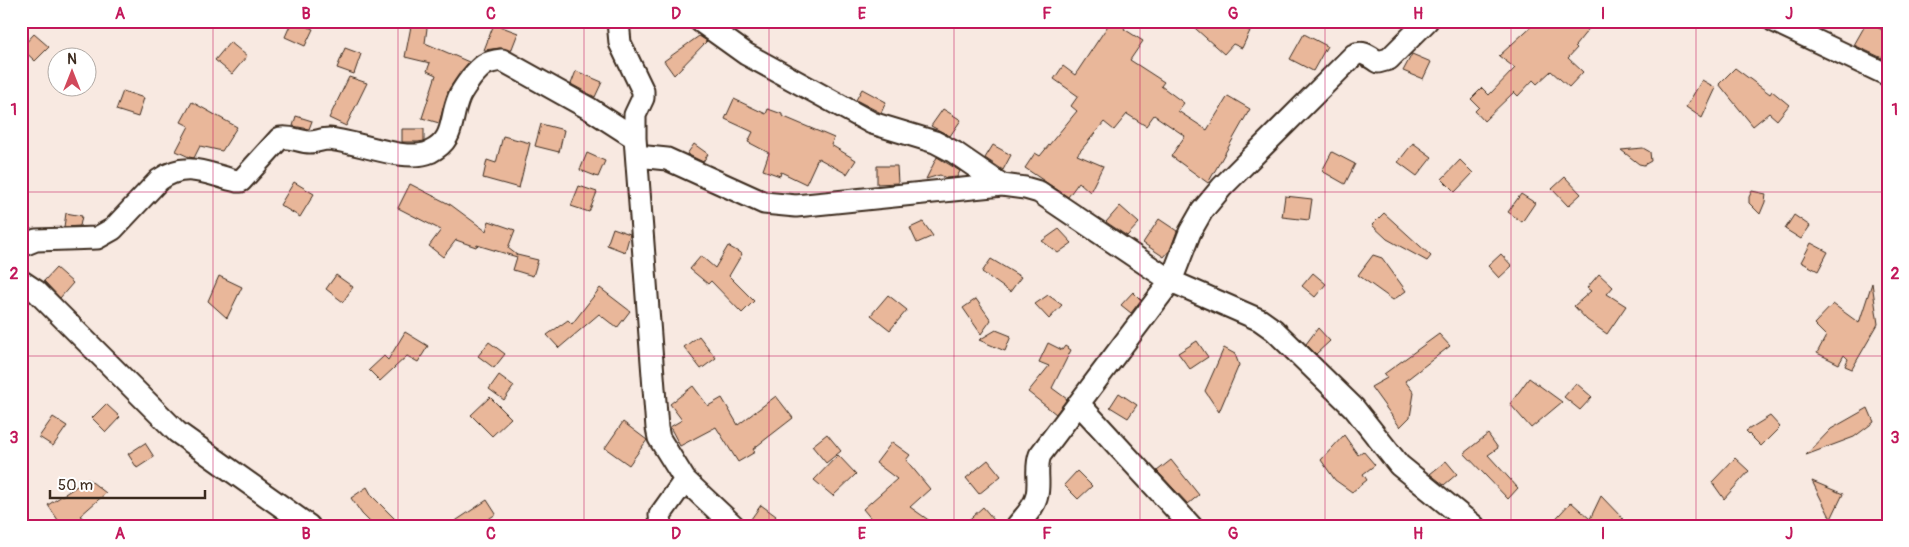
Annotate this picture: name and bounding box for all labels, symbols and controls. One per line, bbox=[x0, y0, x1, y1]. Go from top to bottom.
text: A bbox=[115, 4, 126, 24]
text: B bbox=[301, 4, 311, 24]
text: C bbox=[486, 4, 496, 24]
text: D bbox=[671, 4, 681, 24]
text: E bbox=[858, 4, 867, 24]
text: F bbox=[1042, 4, 1052, 24]
text: G bbox=[1228, 4, 1239, 24]
text: H bbox=[1413, 4, 1423, 24]
text: I bbox=[1601, 4, 1605, 24]
text: J bbox=[1785, 4, 1793, 24]
north arrow bbox=[48, 48, 98, 98]
text: N bbox=[67, 51, 77, 68]
text: 1 bbox=[11, 100, 17, 120]
text: 1 bbox=[1892, 100, 1898, 120]
text: 2 bbox=[10, 264, 19, 284]
text: 2 bbox=[1891, 264, 1900, 284]
text: 3 bbox=[10, 428, 19, 448]
text: 3 bbox=[1891, 428, 1900, 448]
scale bar bbox=[50, 467, 205, 499]
text: 50 m bbox=[58, 476, 93, 495]
text: A bbox=[115, 524, 126, 544]
text: B bbox=[301, 524, 311, 544]
text: C bbox=[486, 524, 496, 544]
text: D bbox=[671, 524, 681, 544]
text: E bbox=[858, 524, 867, 544]
text: F bbox=[1042, 524, 1052, 544]
text: G bbox=[1228, 524, 1239, 544]
text: H bbox=[1413, 524, 1423, 544]
text: I bbox=[1601, 524, 1605, 544]
text: J bbox=[1785, 524, 1793, 544]

